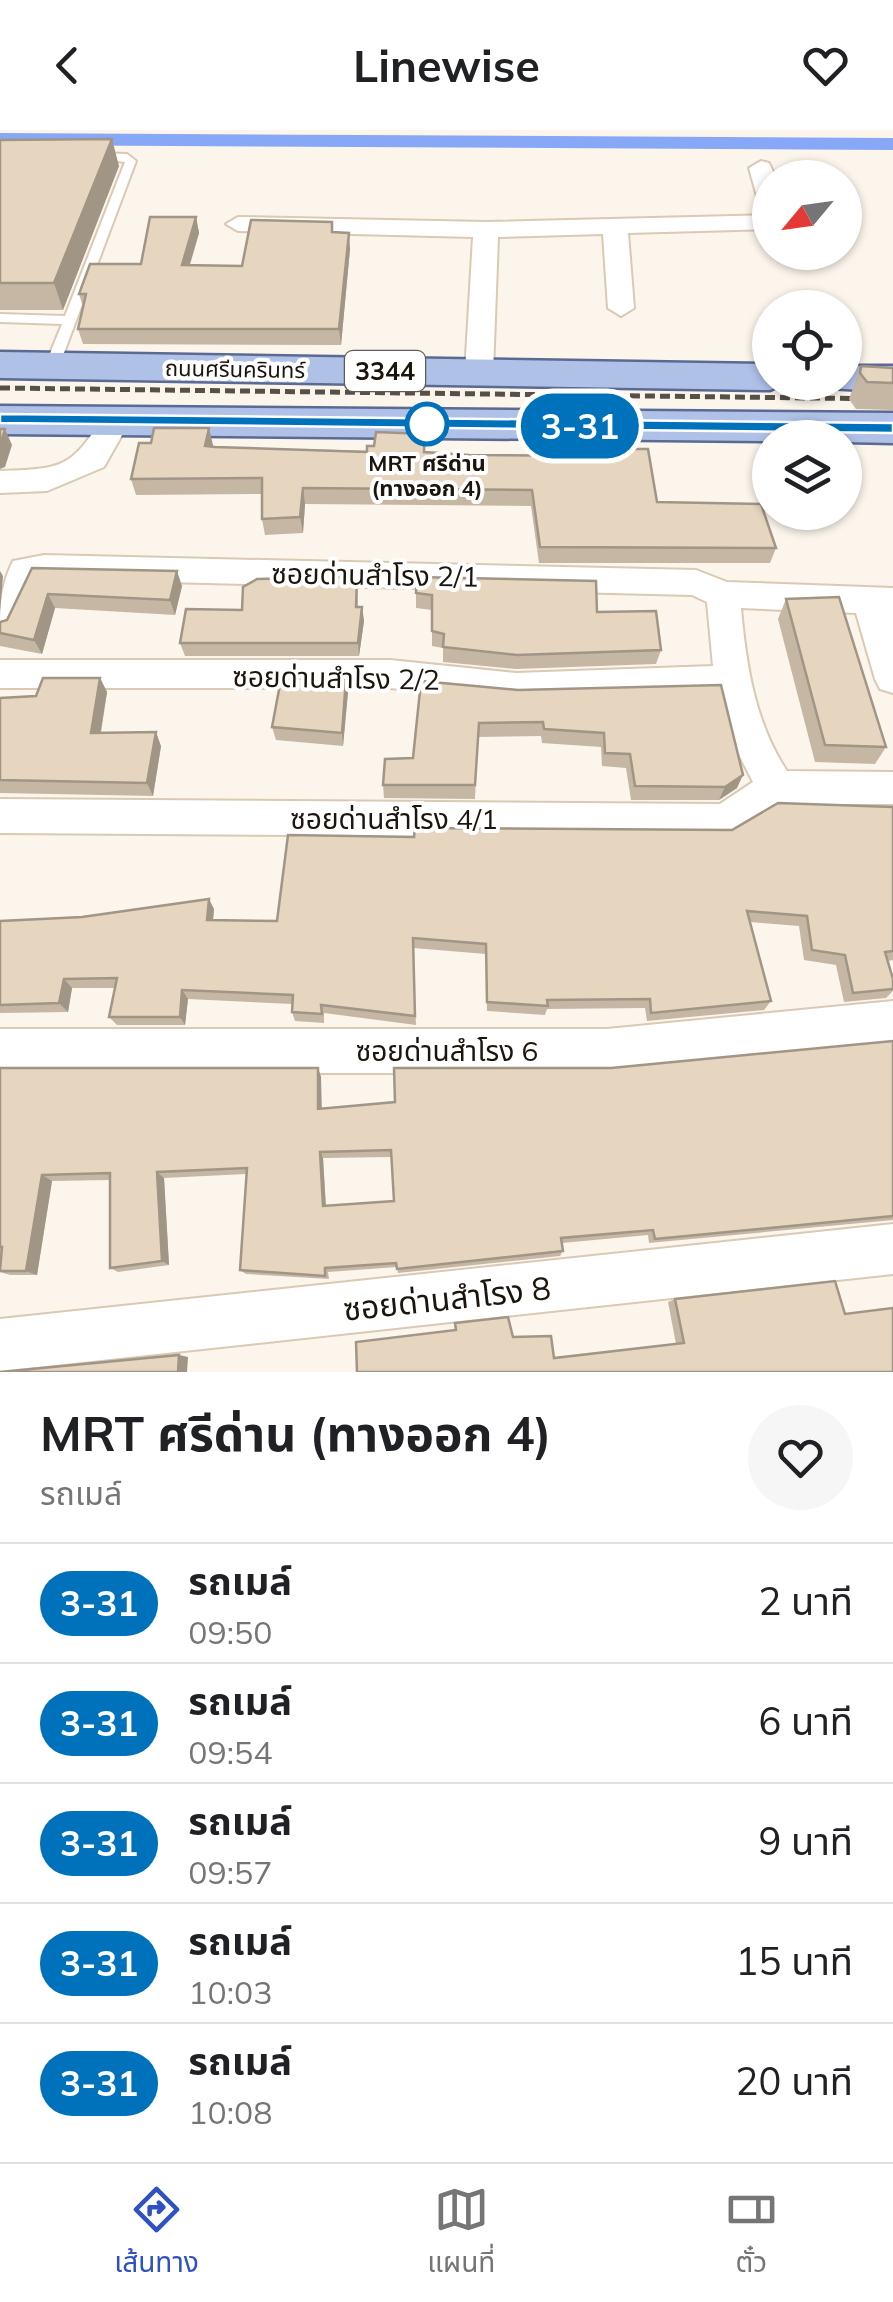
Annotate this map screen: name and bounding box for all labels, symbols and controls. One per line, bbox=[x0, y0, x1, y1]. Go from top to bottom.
text: Linewise bbox=[353, 37, 540, 93]
icon: back bbox=[40, 38, 95, 93]
icon: heart bbox=[798, 38, 853, 93]
north arrow bbox=[752, 160, 862, 270]
map controls bbox=[752, 160, 862, 530]
button: locate bbox=[752, 290, 862, 400]
road number: 3344 bbox=[345, 351, 425, 391]
street label: ถนนศรีนครินทร์ bbox=[165, 354, 306, 384]
line badge: 3-31 bbox=[510, 394, 650, 458]
marker: MRT ศรีด่าน (ทางออก 4) bbox=[406, 403, 448, 445]
text: 3-31 bbox=[541, 404, 619, 448]
button: layers bbox=[752, 420, 862, 530]
place label: MRT ศรีด่าน (ทางออก 4) bbox=[368, 449, 486, 502]
street label: ซอยด่านสำโรง 2/1 bbox=[271, 555, 479, 594]
street label: ซอยด่านสำโรง 2/2 bbox=[232, 658, 440, 697]
street label: ซอยด่านสำโรง 4/1 bbox=[290, 801, 498, 836]
street label: ซอยด่านสำโรง 6 bbox=[356, 1033, 538, 1068]
street label: ซอยด่านสำโรง 8 bbox=[341, 1267, 553, 1329]
text: MRT ศรีด่าน (ทางออก 4) bbox=[40, 1403, 552, 1463]
button: heart bbox=[748, 1405, 853, 1510]
text: รถเมล์ bbox=[40, 1473, 122, 1513]
text: รถเมล์ bbox=[188, 1557, 292, 1605]
text: 2 นาที bbox=[758, 1577, 853, 1625]
text: 3-31 bbox=[60, 1581, 138, 1625]
text: 09:50 bbox=[188, 1612, 272, 1652]
text: รถเมล์ bbox=[188, 1677, 292, 1725]
text: 6 นาที bbox=[758, 1697, 853, 1745]
text: 3-31 bbox=[60, 1701, 138, 1745]
text: 09:54 bbox=[188, 1732, 272, 1772]
text: รถเมล์ bbox=[188, 1797, 292, 1845]
text: 9 นาที bbox=[758, 1817, 853, 1865]
text: 3-31 bbox=[60, 1821, 138, 1865]
text: 09:57 bbox=[188, 1852, 272, 1892]
text: รถเมล์ bbox=[188, 1917, 292, 1965]
text: 15 นาที bbox=[736, 1937, 853, 1985]
text: 3-31 bbox=[60, 1941, 138, 1985]
text: 10:03 bbox=[188, 1972, 272, 2012]
text: รถเมล์ bbox=[188, 2037, 292, 2085]
text: 20 นาที bbox=[736, 2057, 853, 2105]
text: 3-31 bbox=[60, 2061, 138, 2105]
text: 10:08 bbox=[188, 2092, 272, 2132]
tab: เส้นทาง bbox=[114, 2182, 199, 2285]
tab: แผนที่ bbox=[427, 2182, 495, 2285]
tab: ตั๋ว bbox=[724, 2182, 779, 2285]

